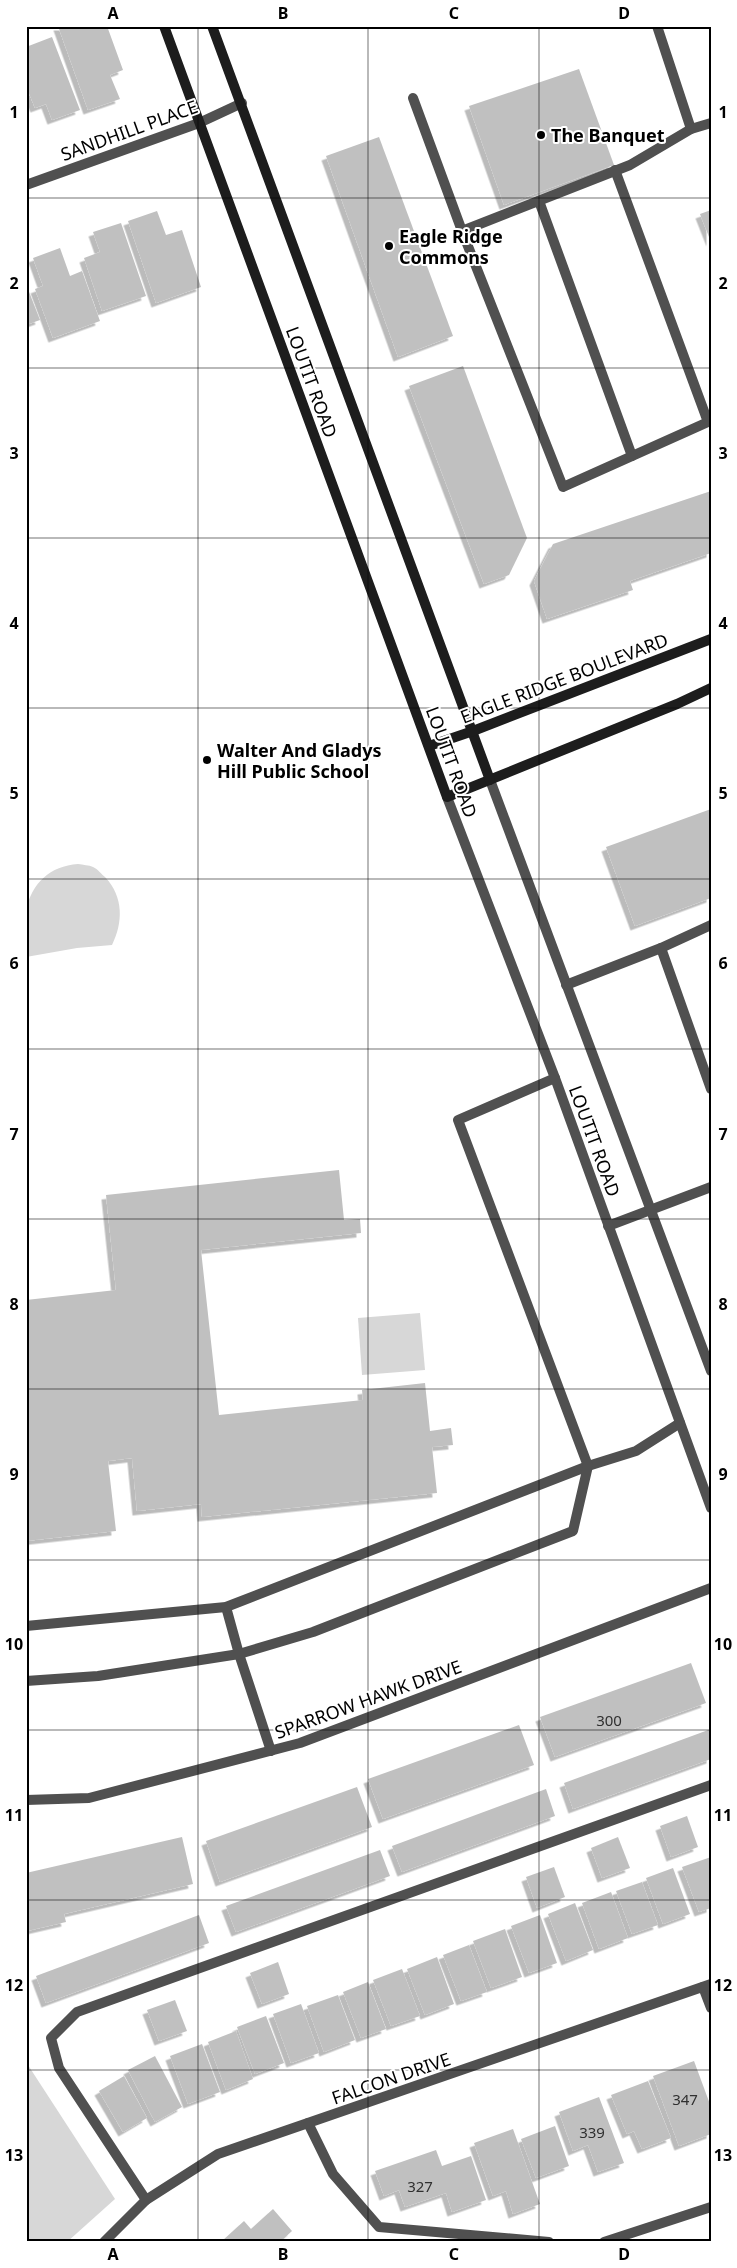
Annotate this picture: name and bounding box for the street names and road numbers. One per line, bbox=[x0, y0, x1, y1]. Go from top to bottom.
street label: SANDHILL PLACE bbox=[57, 94, 201, 166]
street label: LOUTIT ROAD bbox=[281, 323, 343, 441]
street label: EAGLE RIDGE BOULEVARD bbox=[457, 627, 671, 729]
street label: LOUTIT ROAD bbox=[421, 703, 483, 821]
street label: LOUTIT ROAD bbox=[564, 1082, 626, 1200]
street label: SPARROW HAWK DRIVE bbox=[271, 1654, 465, 1744]
street label: FALCON DRIVE bbox=[328, 2046, 454, 2110]

